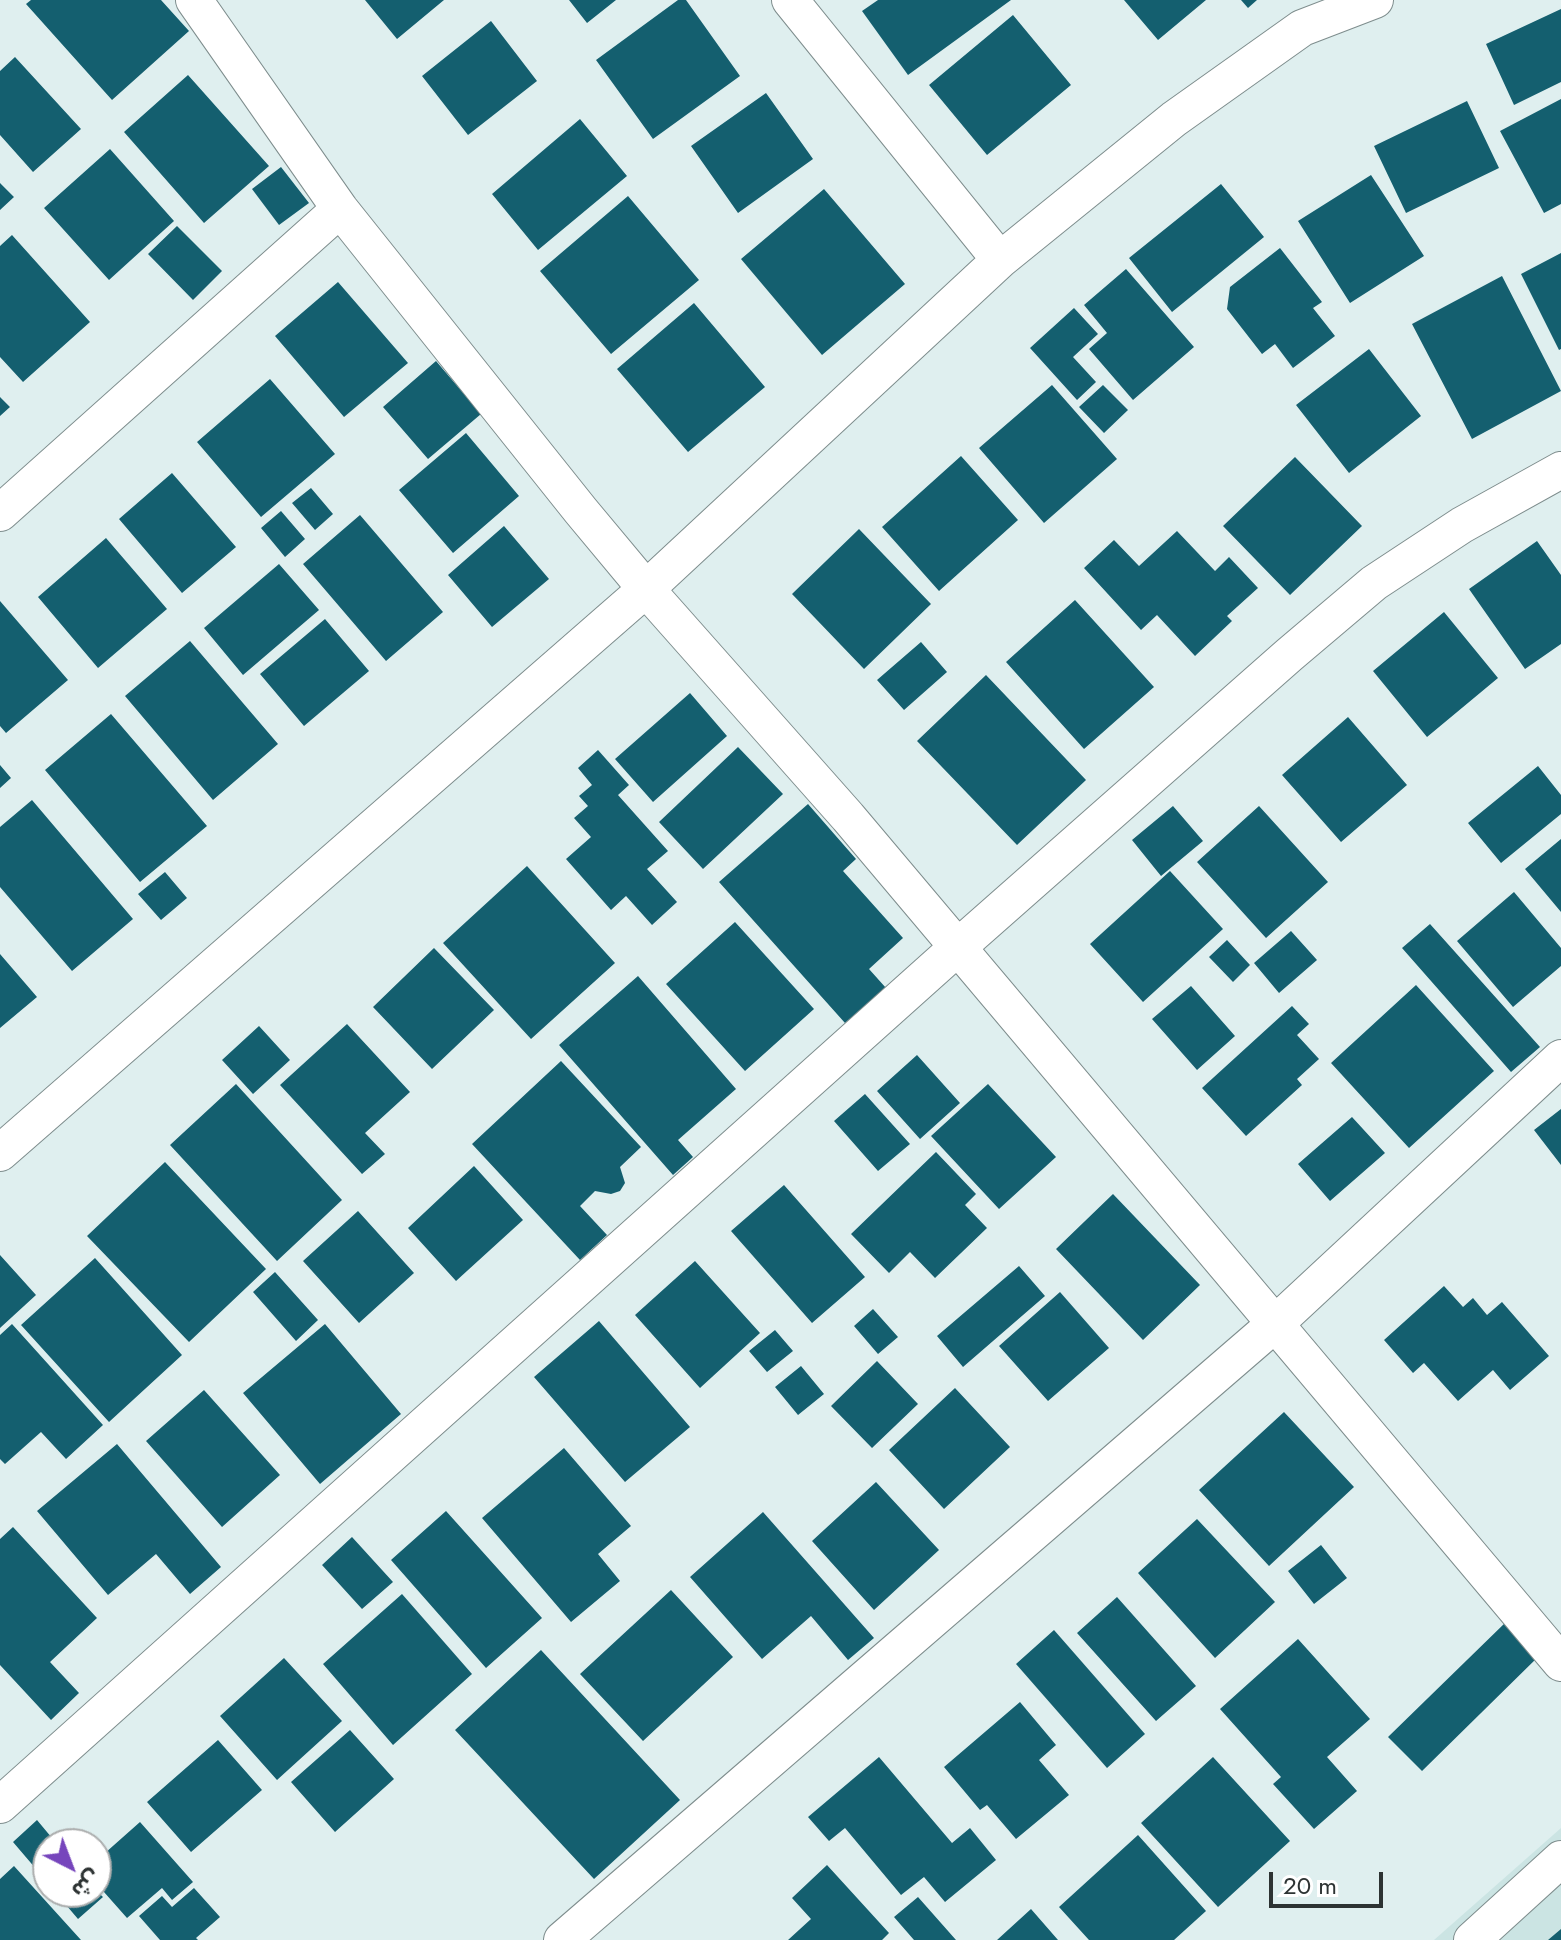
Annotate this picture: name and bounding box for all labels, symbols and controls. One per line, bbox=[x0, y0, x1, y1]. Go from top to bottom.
north arrow bbox=[32, 1828, 112, 1908]
scale bar bbox=[1273, 1856, 1387, 1906]
text: ش bbox=[65, 1862, 109, 1906]
text: 20 m bbox=[1283, 1868, 1337, 1903]

